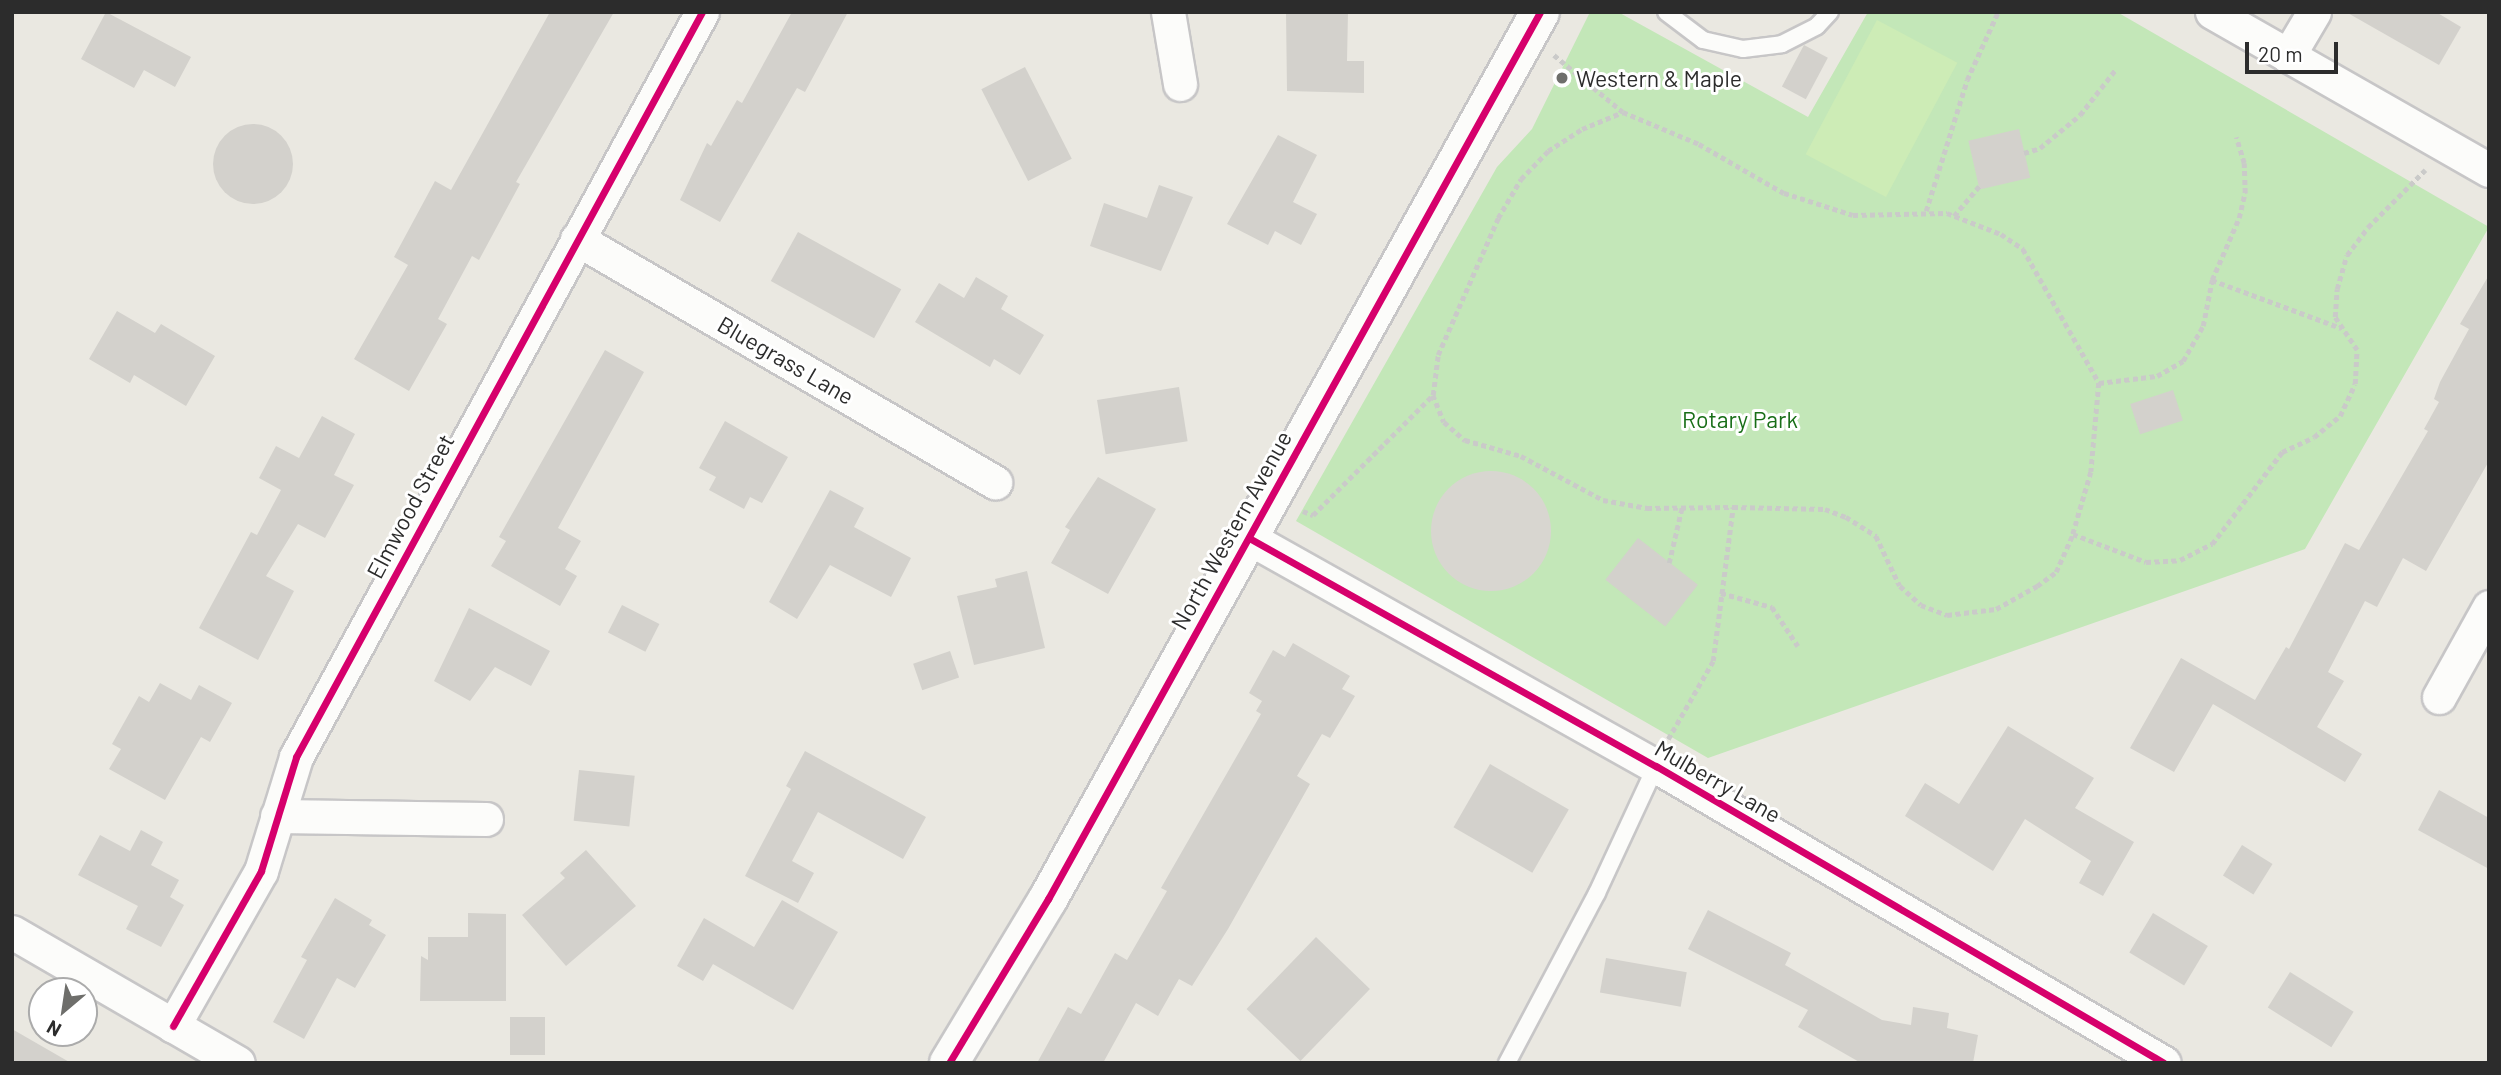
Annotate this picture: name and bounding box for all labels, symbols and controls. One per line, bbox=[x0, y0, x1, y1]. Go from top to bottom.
scale bar bbox=[2249, 28, 2342, 72]
text: 20 m bbox=[2258, 41, 2303, 66]
place label: Western & Maple bbox=[1576, 64, 1742, 92]
marker: Western & Maple bbox=[1554, 70, 1570, 86]
street label: Bluegrass Lane bbox=[713, 310, 859, 410]
park label: Rotary Park bbox=[1682, 405, 1798, 433]
street label: North Western Avenue bbox=[1165, 426, 1297, 634]
street label: Elmwood Street bbox=[360, 429, 460, 583]
street label: Mulberry Lane bbox=[1650, 734, 1786, 828]
north arrow bbox=[28, 977, 98, 1047]
text: N bbox=[42, 1016, 65, 1042]

